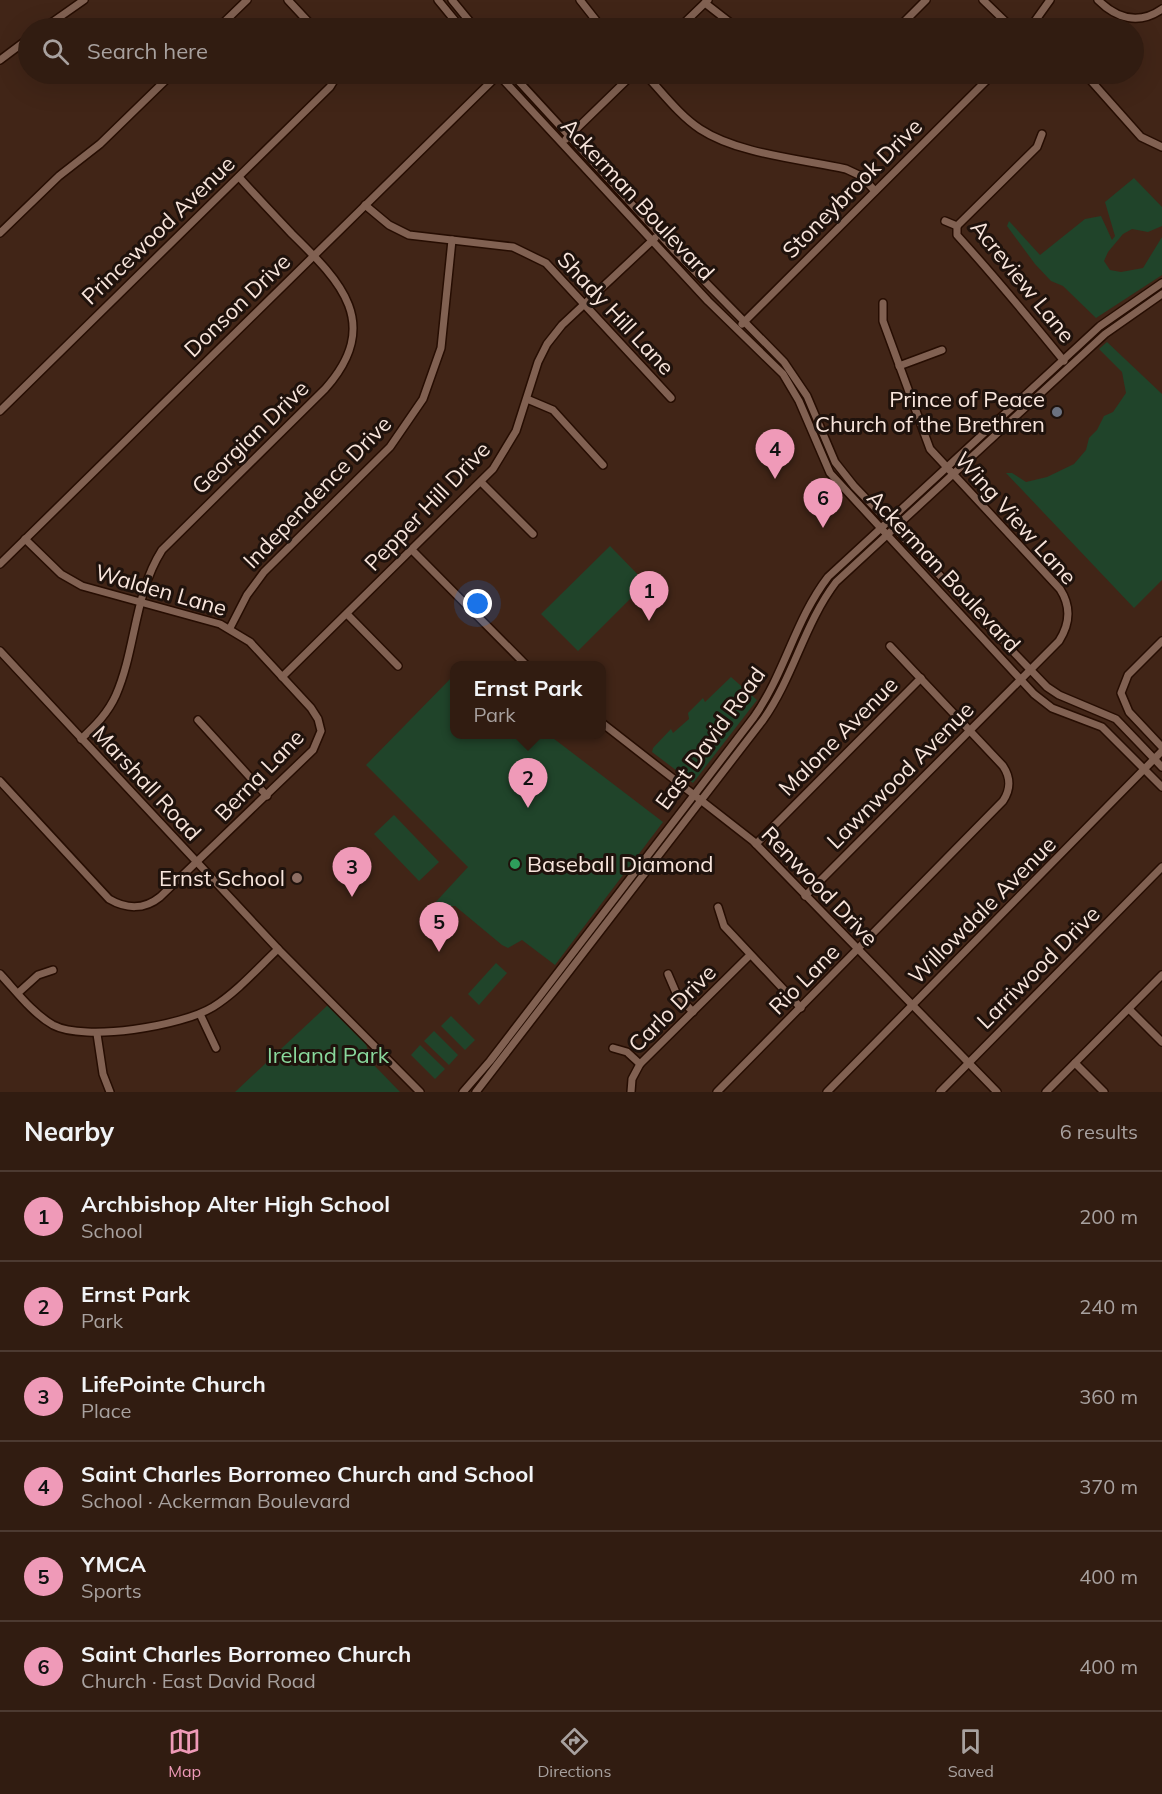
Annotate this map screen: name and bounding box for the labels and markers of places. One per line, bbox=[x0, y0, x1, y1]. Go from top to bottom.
place label: Prince of Peace Church of the Brethren bbox=[815, 385, 1045, 438]
marker: Prince of Peace Church of the Brethren bbox=[1050, 405, 1064, 419]
pin: 4 bbox=[756, 430, 794, 479]
pin: 6 bbox=[804, 478, 842, 528]
pin: 1 bbox=[630, 572, 668, 621]
pin: 2 bbox=[508, 758, 548, 808]
pin: 3 bbox=[332, 848, 372, 897]
place label: Baseball Diamond bbox=[527, 850, 714, 878]
marker: Baseball Diamond bbox=[508, 857, 522, 871]
place label: Ernst School bbox=[159, 864, 285, 892]
marker: Ernst School bbox=[290, 871, 304, 885]
pin: 5 bbox=[420, 902, 458, 952]

